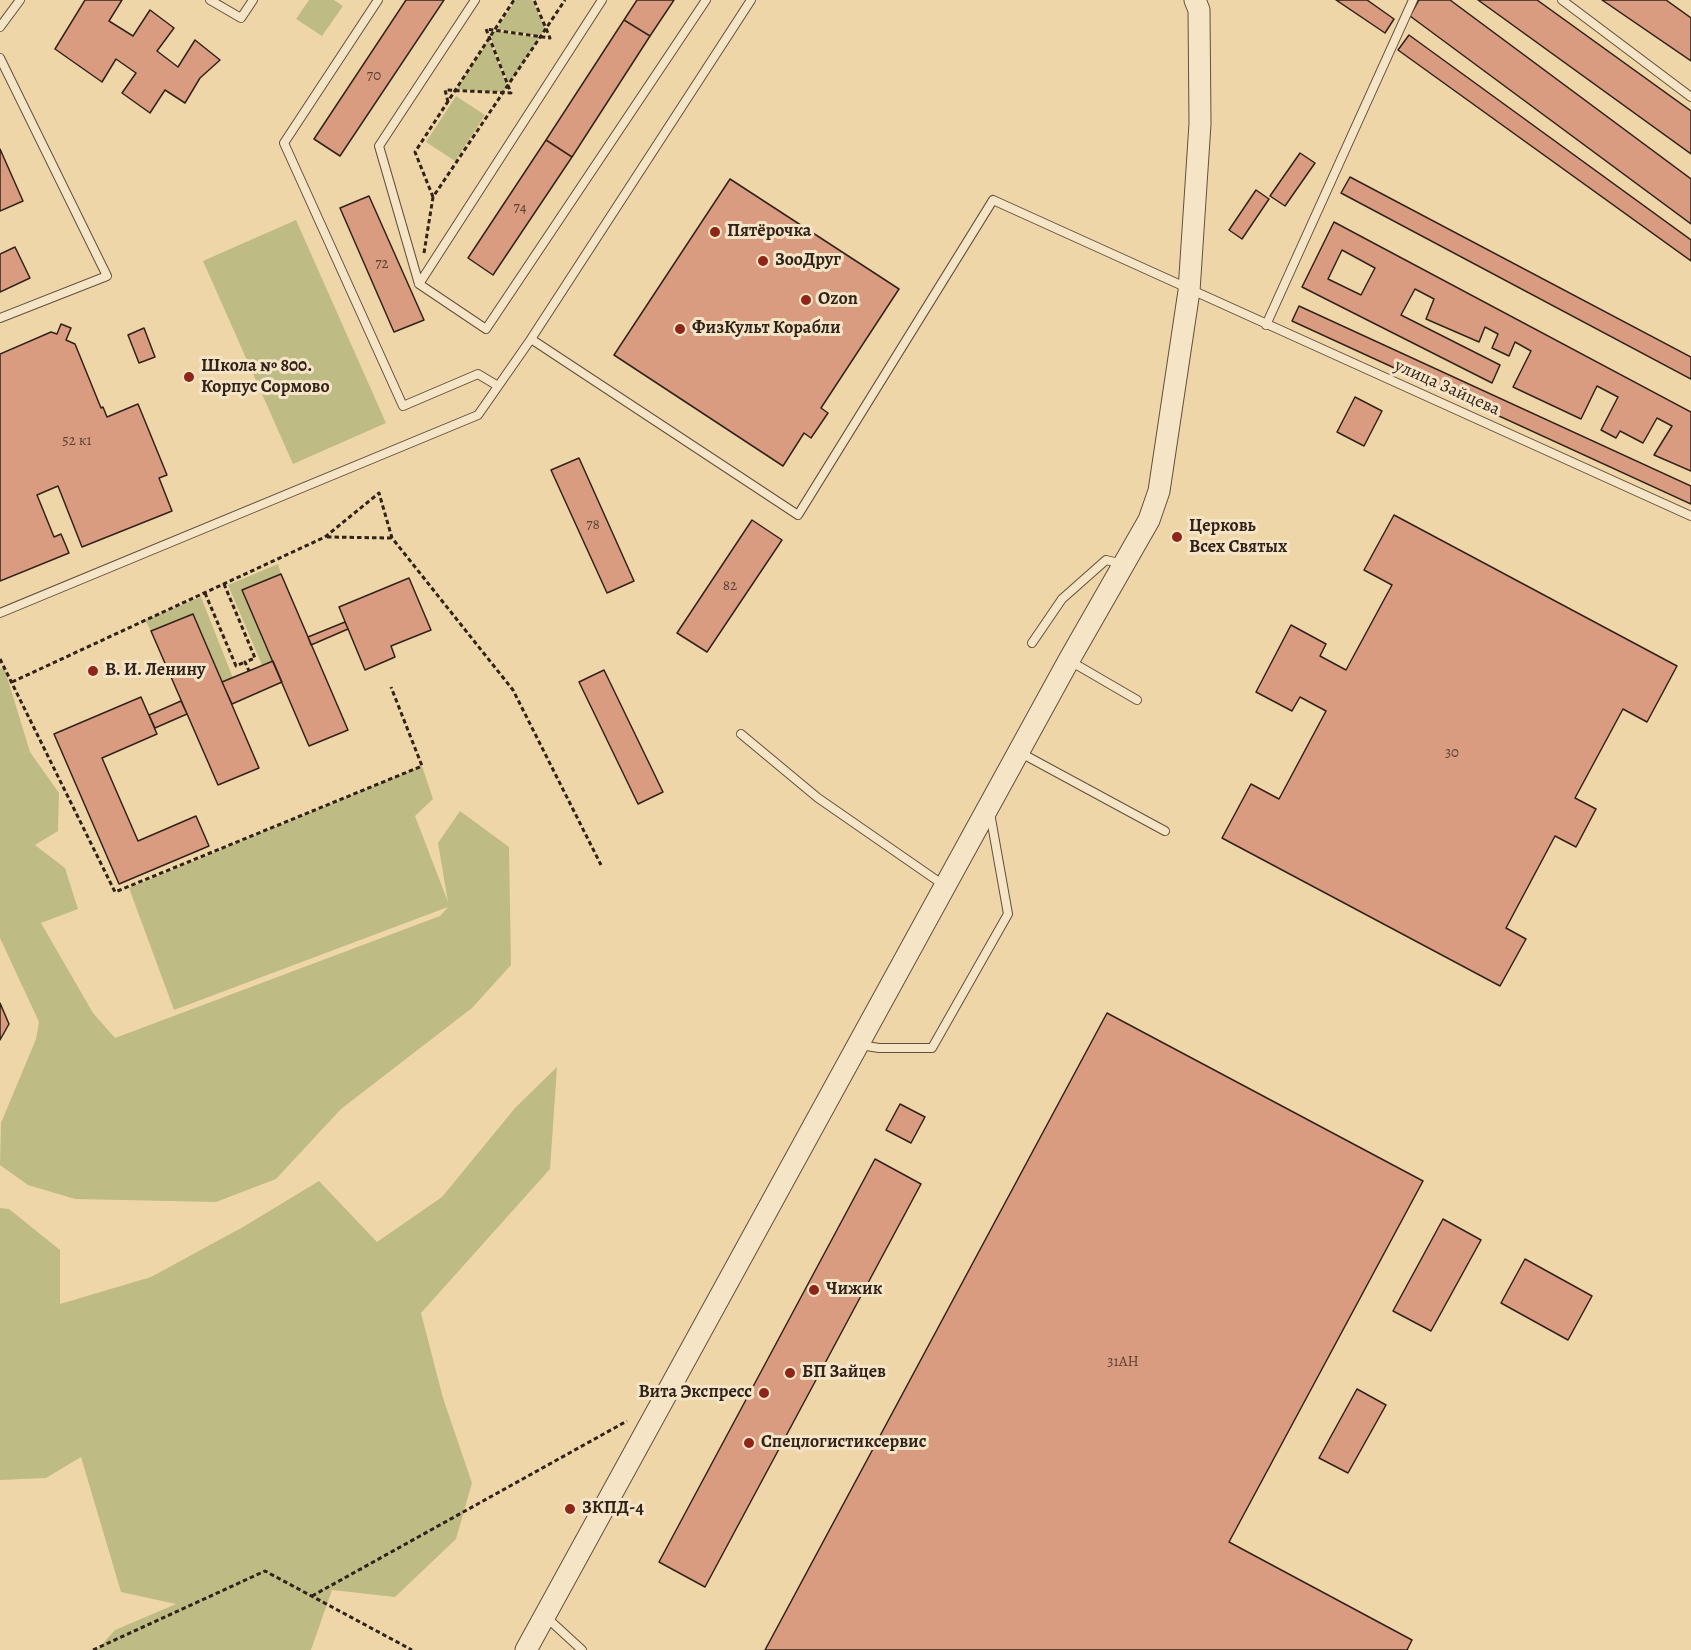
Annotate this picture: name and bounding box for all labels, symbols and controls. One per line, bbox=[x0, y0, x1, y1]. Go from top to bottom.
house number: 70 bbox=[367, 67, 381, 85]
house number: 74 bbox=[513, 199, 527, 217]
place label: Пятёрочка bbox=[727, 221, 811, 243]
marker: Пятёрочка bbox=[708, 225, 722, 239]
place label: ЗооДруг bbox=[775, 250, 841, 272]
marker: ЗооДруг bbox=[756, 254, 770, 268]
house number: 72 bbox=[375, 255, 389, 273]
place label: Ozon bbox=[818, 289, 858, 311]
marker: Ozon bbox=[799, 293, 813, 307]
place label: ФизКульт Корабли bbox=[692, 318, 841, 340]
marker: ФизКульт Корабли bbox=[673, 322, 687, 336]
street label: улица Зайцева bbox=[1391, 355, 1503, 421]
place label: Школа № 800. Корпус Сормово bbox=[201, 356, 329, 398]
marker: Школа № 800. Корпус Сормово bbox=[182, 370, 196, 384]
house number: 52 к1 bbox=[62, 432, 92, 450]
house number: 78 bbox=[586, 516, 600, 534]
place label: Церковь Всех Святых bbox=[1189, 516, 1288, 558]
marker: Церковь Всех Святых bbox=[1170, 530, 1184, 544]
house number: 82 bbox=[723, 577, 737, 595]
place label: В. И. Ленину bbox=[105, 660, 206, 682]
marker: В. И. Ленину bbox=[86, 664, 100, 678]
house number: 30 bbox=[1445, 744, 1459, 762]
place label: Чижик bbox=[826, 1279, 882, 1301]
marker: Чижик bbox=[807, 1283, 821, 1297]
house number: 31АН bbox=[1107, 1353, 1139, 1371]
place label: БП Зайцев bbox=[802, 1362, 886, 1384]
marker: БП Зайцев bbox=[783, 1366, 797, 1380]
place label: Вита Экспресс bbox=[638, 1382, 752, 1404]
marker: Вита Экспресс bbox=[757, 1386, 771, 1400]
place label: Спецлогистиксервис bbox=[761, 1432, 926, 1454]
marker: Спецлогистиксервис bbox=[742, 1436, 756, 1450]
place label: ЗКПД-4 bbox=[582, 1498, 644, 1520]
marker: ЗКПД-4 bbox=[563, 1502, 577, 1516]

